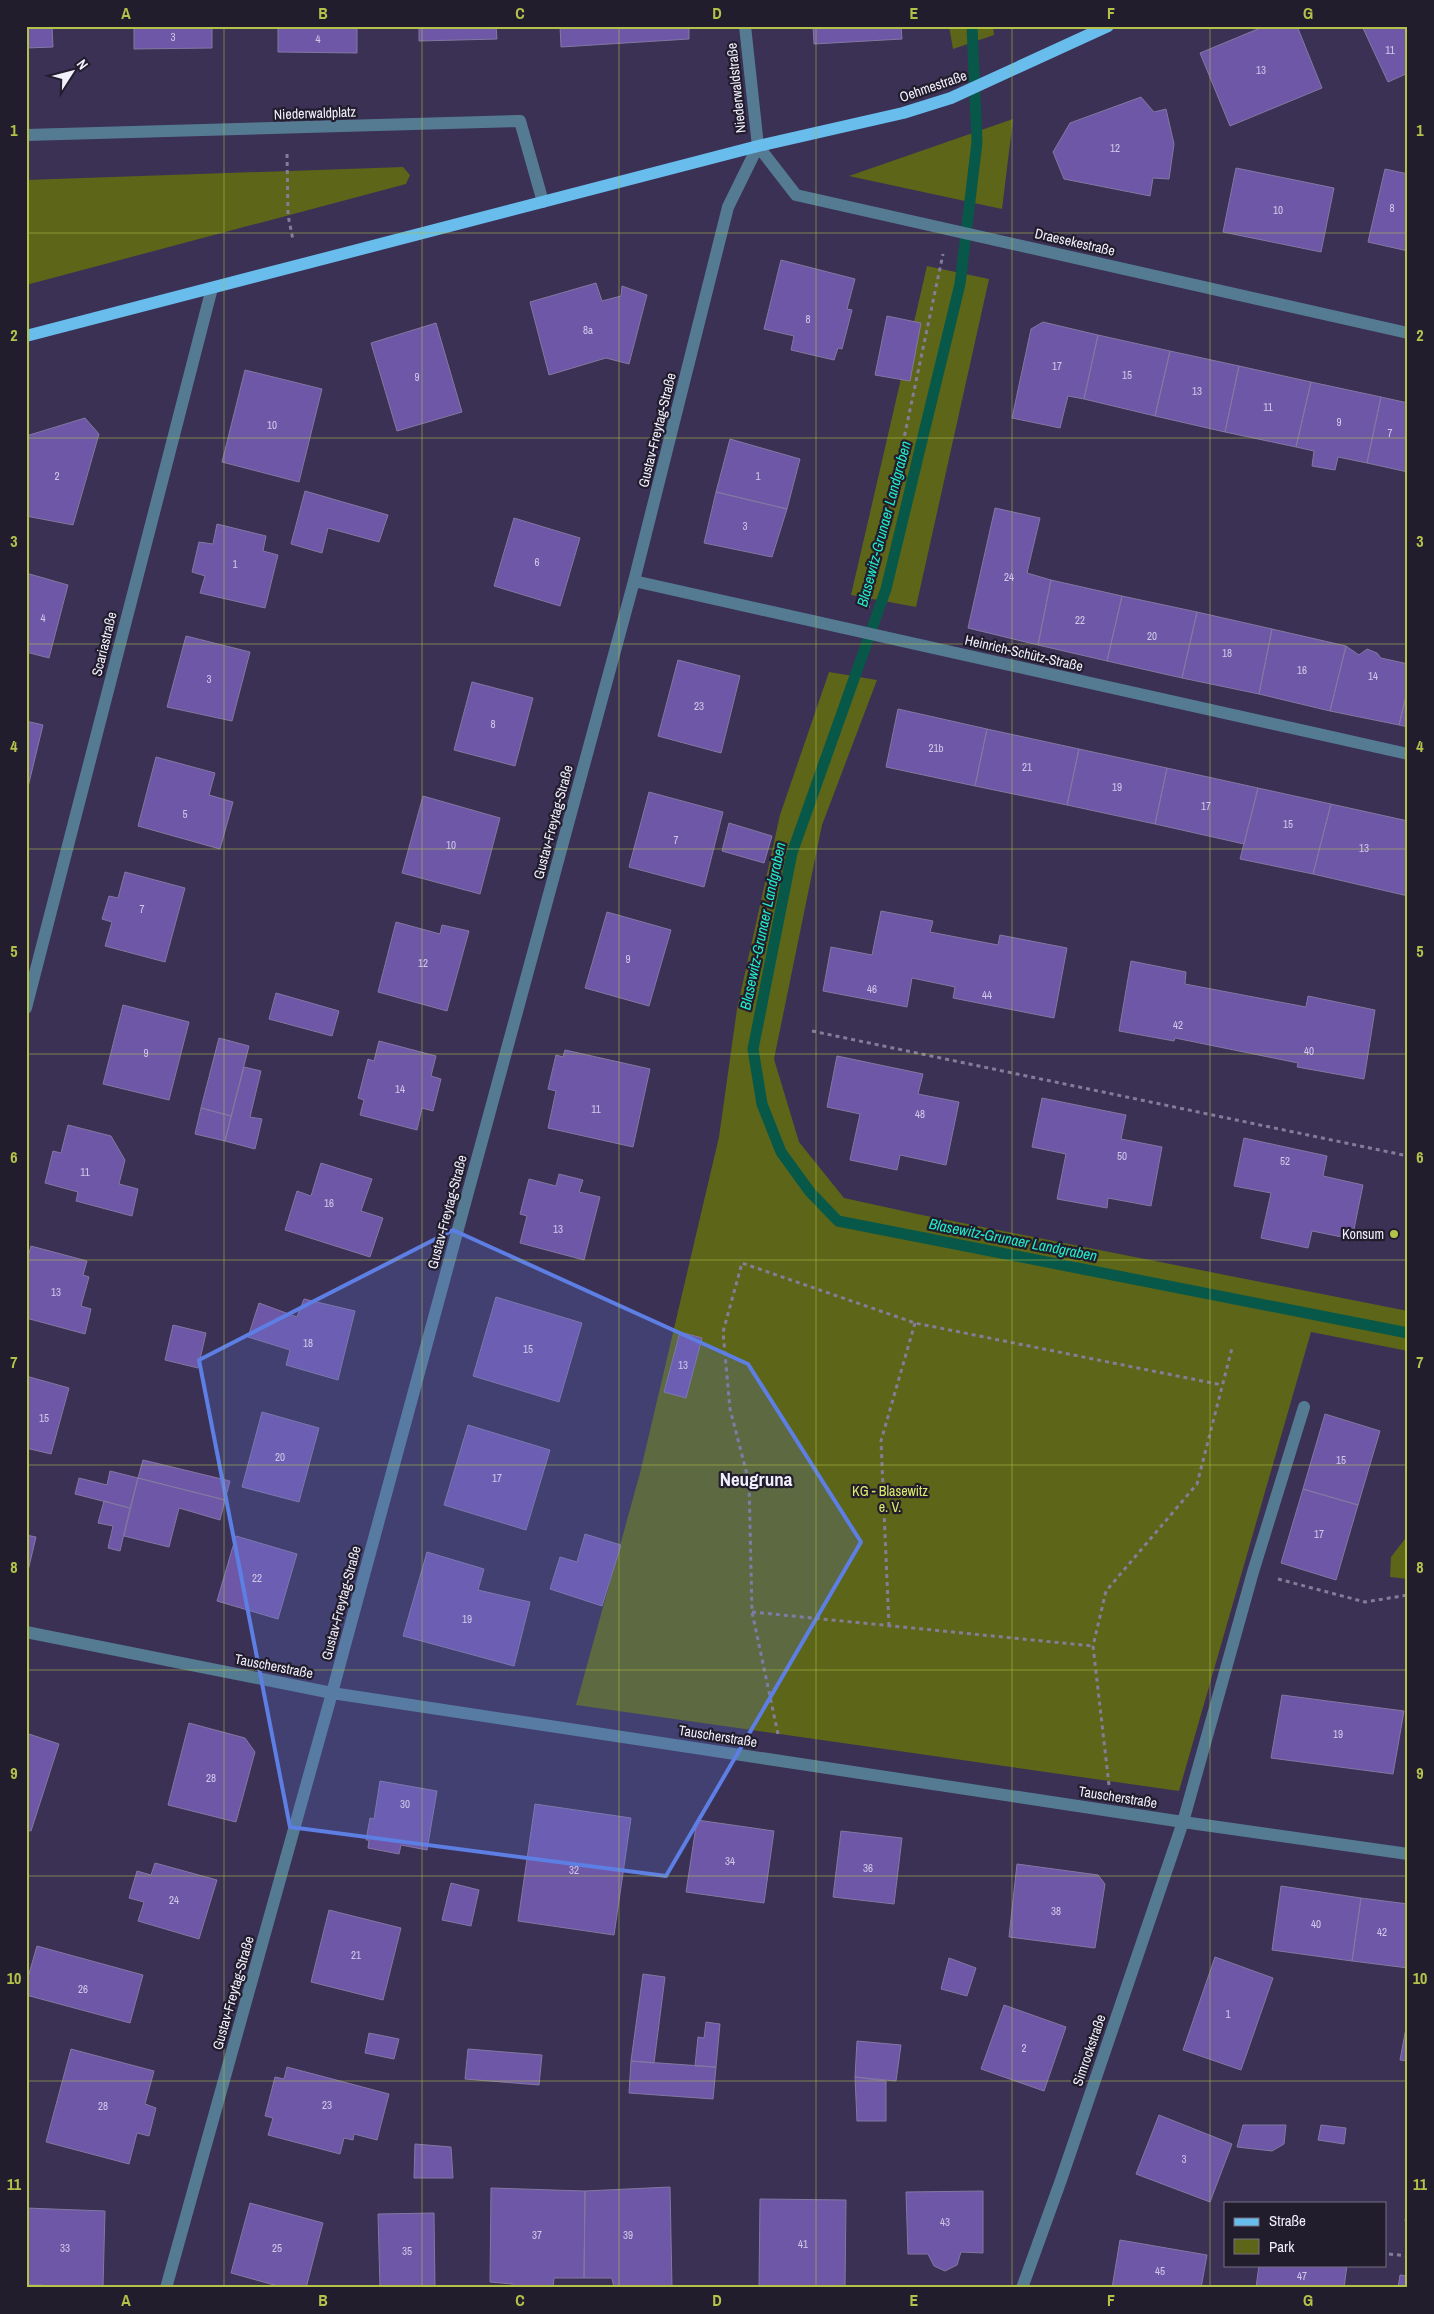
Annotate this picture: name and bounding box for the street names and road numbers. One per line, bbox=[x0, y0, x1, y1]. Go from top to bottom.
street label: Niederwaldstraße bbox=[722, 42, 750, 134]
street label: Oehmestraße bbox=[897, 66, 969, 106]
street label: Niederwaldplatz bbox=[274, 103, 357, 123]
street label: Draesekestraße bbox=[1033, 224, 1117, 260]
street label: Gustav-Freytag-Straße bbox=[634, 371, 680, 489]
street label: Scariastraße bbox=[87, 610, 121, 678]
street label: Heinrich-Schütz-Straße bbox=[963, 631, 1085, 675]
street label: Gustav-Freytag-Straße bbox=[529, 763, 577, 881]
street label: Gustav-Freytag-Straße bbox=[423, 1153, 471, 1271]
street label: Gustav-Freytag-Straße bbox=[317, 1544, 365, 1662]
street label: Tauscherstraße bbox=[233, 1650, 315, 1682]
street label: Tauscherstraße bbox=[677, 1721, 759, 1751]
street label: Tauscherstraße bbox=[1077, 1782, 1159, 1812]
street label: Gustav-Freytag-Straße bbox=[208, 1934, 258, 2052]
street label: Simrockstraße bbox=[1068, 2012, 1110, 2088]

